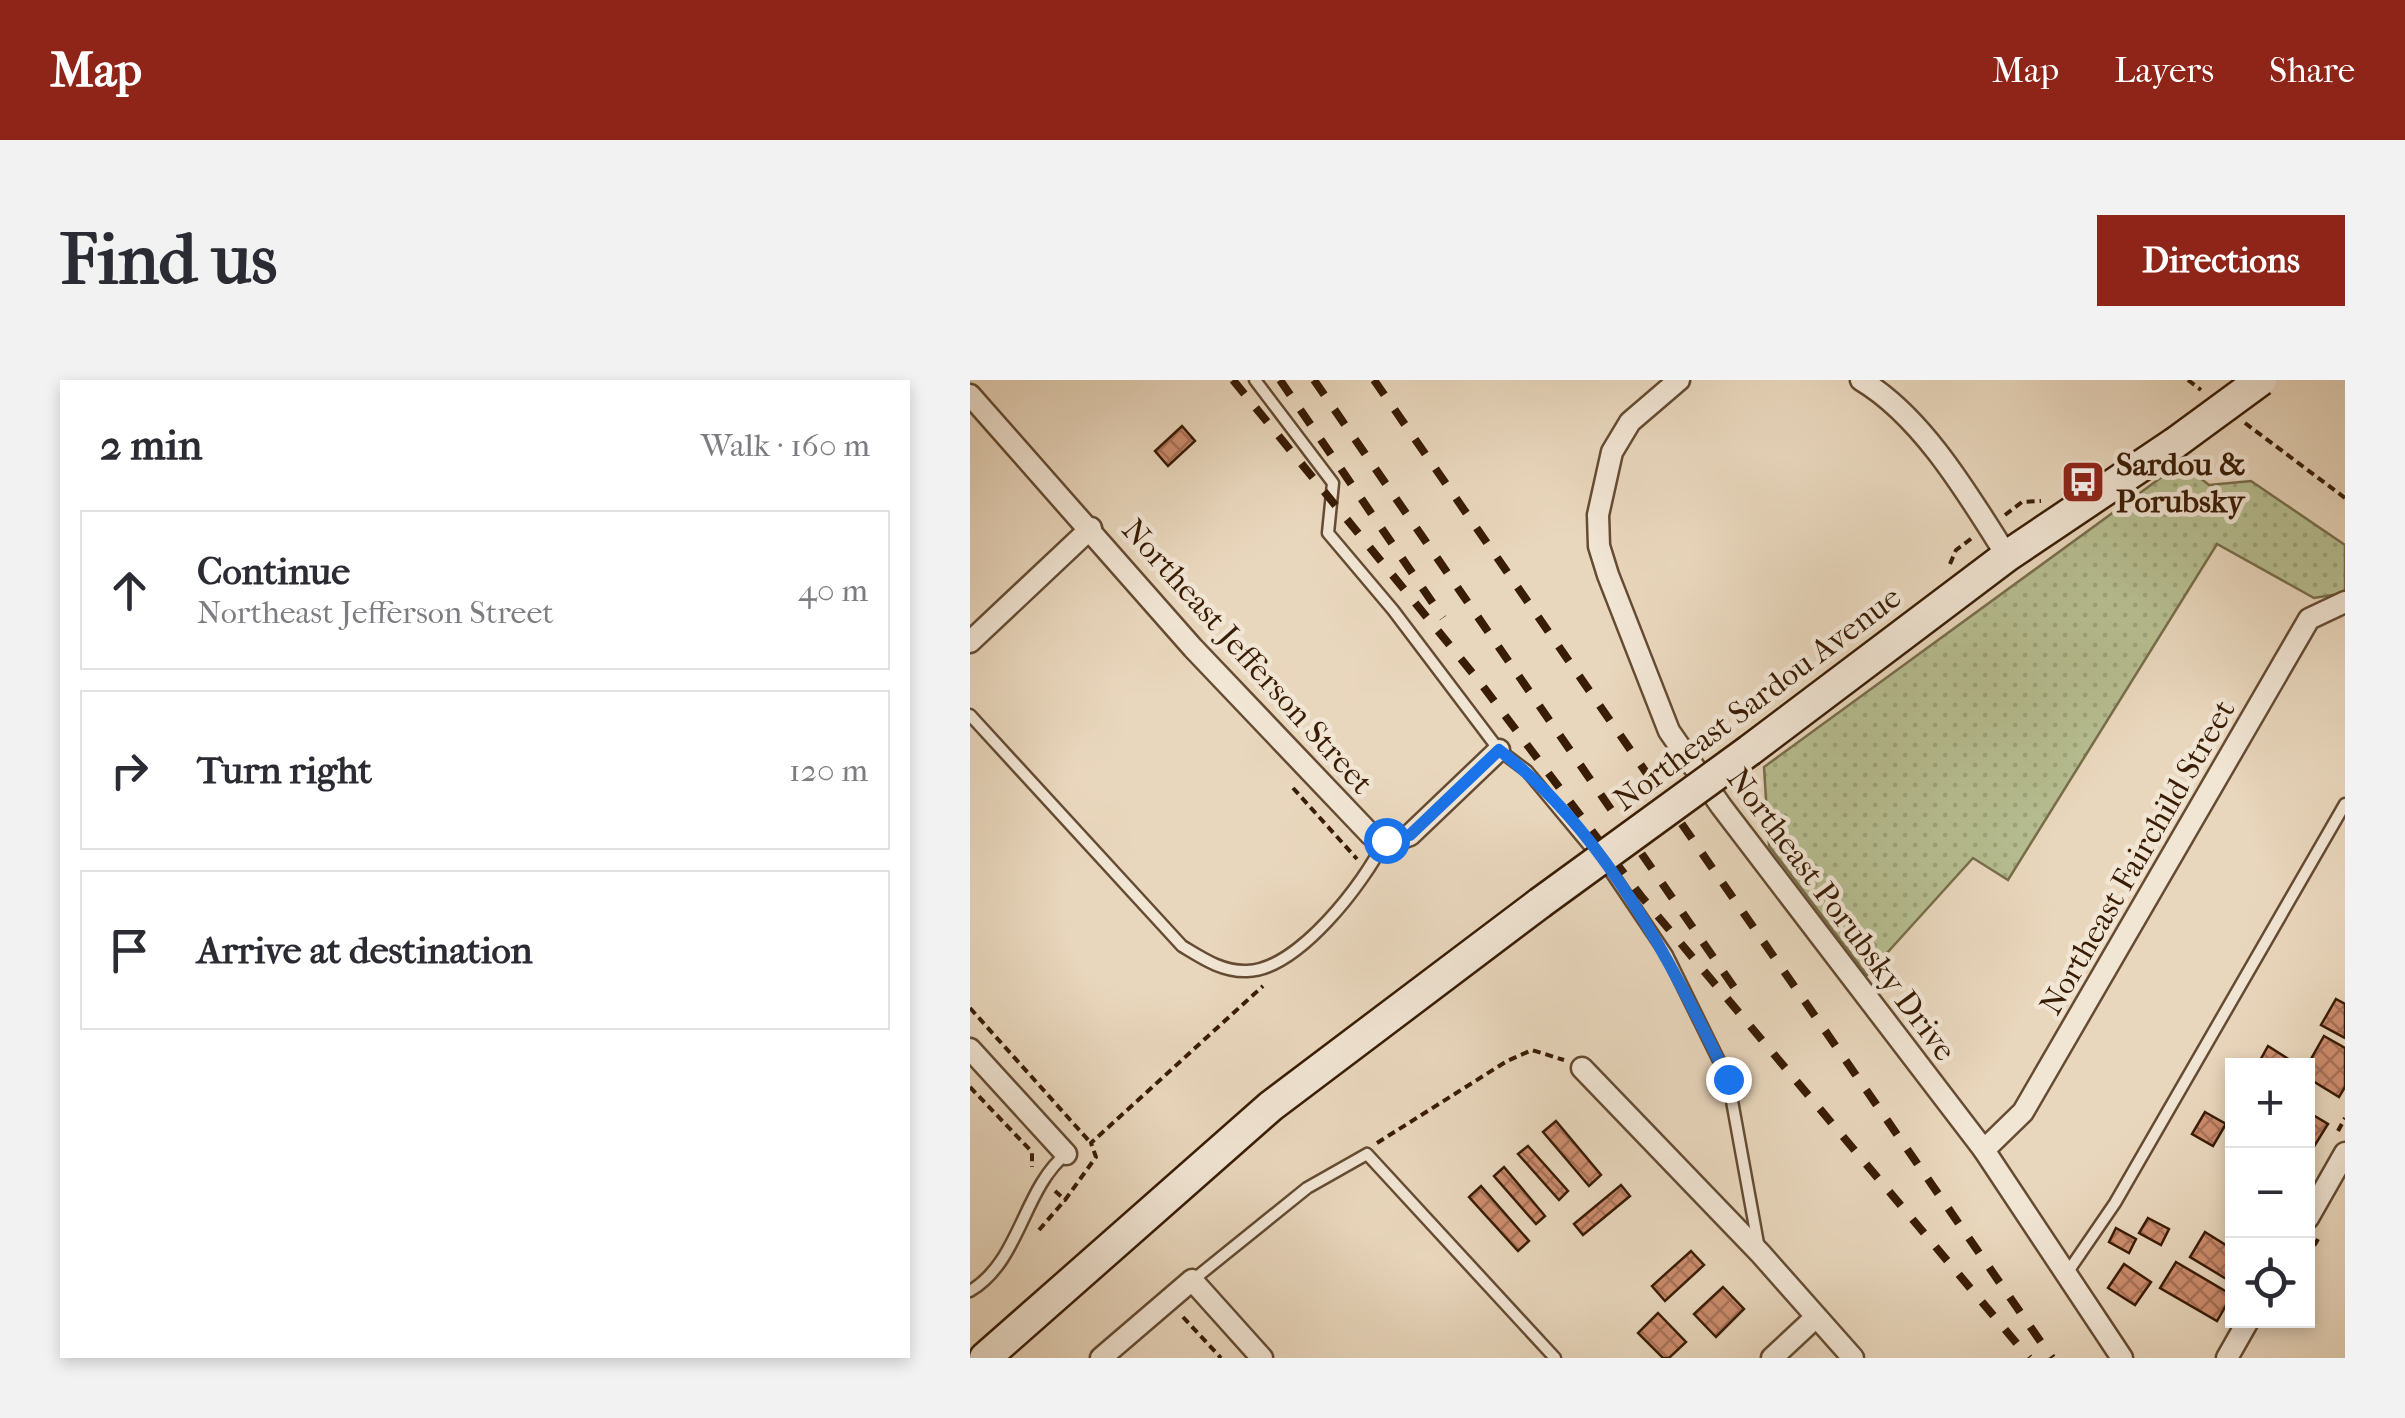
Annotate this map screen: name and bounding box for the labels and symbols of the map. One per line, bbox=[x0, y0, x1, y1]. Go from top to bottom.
place label: Sardou & Porubsky bbox=[2116, 446, 2246, 520]
bus stop icon: Sardou & Porubsky bbox=[2060, 459, 2106, 505]
street label: Northeast Jefferson Street bbox=[1115, 511, 1381, 802]
street label: Northeast Sardou Avenue bbox=[1607, 578, 1908, 818]
street label: Northeast Fairchild Street bbox=[2032, 693, 2243, 1021]
street label: Northeast Porubsky Drive bbox=[1719, 761, 1964, 1068]
route start bbox=[1364, 818, 1410, 864]
route end bbox=[1706, 1057, 1752, 1103]

